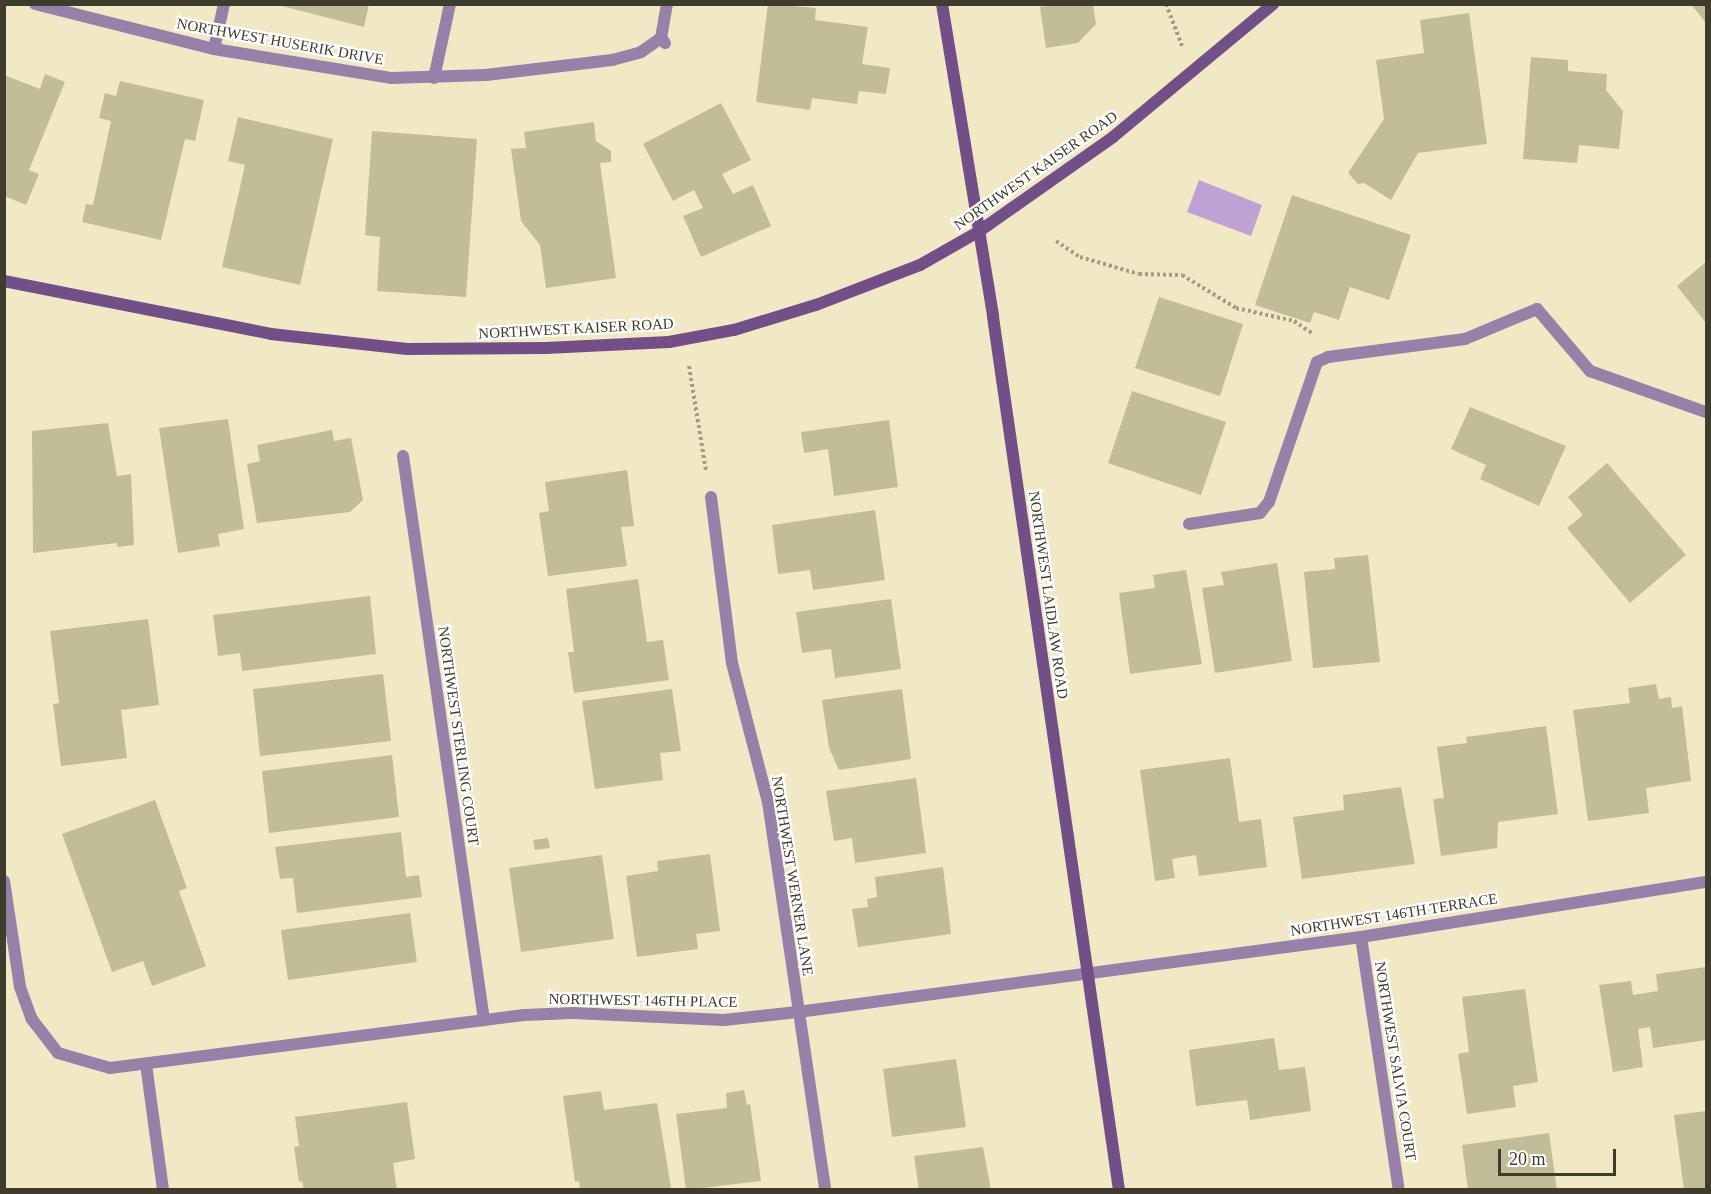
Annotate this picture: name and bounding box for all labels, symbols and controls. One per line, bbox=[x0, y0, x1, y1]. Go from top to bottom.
street label: NORTHWEST HUSERIK DRIVE bbox=[175, 15, 385, 69]
street label: NORTHWEST KAISER ROAD bbox=[951, 107, 1121, 235]
street label: NORTHWEST KAISER ROAD bbox=[478, 315, 674, 343]
street label: NORTHWEST LAIDLAW ROAD bbox=[1024, 490, 1072, 700]
street label: NORTHWEST STERLING COURT bbox=[434, 625, 482, 847]
street label: NORTHWEST WERNER LANE bbox=[767, 775, 817, 977]
street label: NORTHWEST 146TH TERRACE bbox=[1289, 890, 1499, 940]
street label: NORTHWEST SALVIA COURT bbox=[1370, 960, 1420, 1162]
street label: NORTHWEST 146TH PLACE bbox=[548, 990, 738, 1012]
scale bar bbox=[1501, 1137, 1620, 1175]
text: 20 m bbox=[1509, 1149, 1546, 1169]

